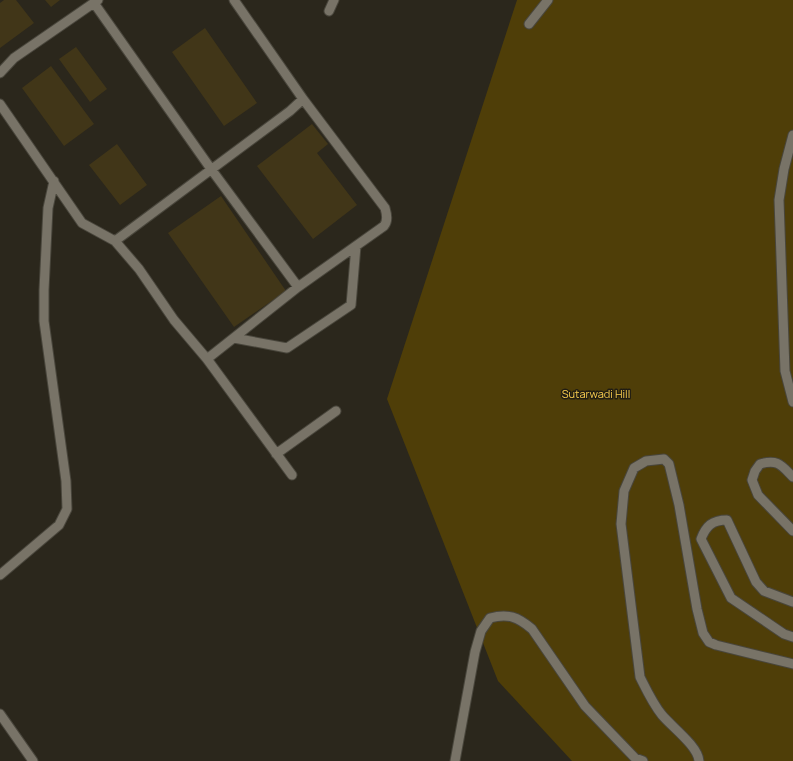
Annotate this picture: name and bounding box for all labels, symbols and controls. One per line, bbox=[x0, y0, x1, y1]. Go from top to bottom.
park label: Sutarwadi Hill bbox=[562, 386, 630, 401]

